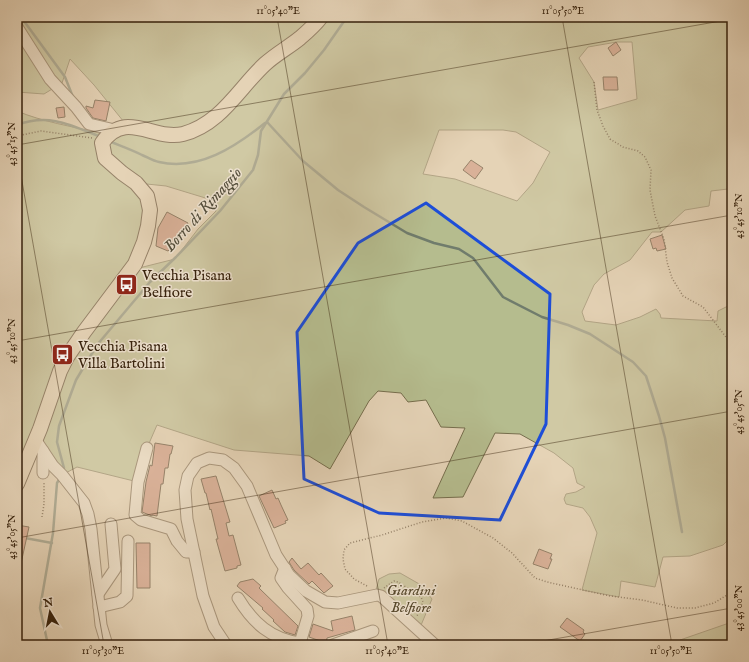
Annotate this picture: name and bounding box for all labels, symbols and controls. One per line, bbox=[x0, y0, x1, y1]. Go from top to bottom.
text: 11°05'40"E bbox=[256, 5, 300, 18]
text: 11°05'50"E bbox=[542, 5, 584, 18]
text: 43°45'15"N bbox=[6, 122, 19, 166]
water label: Borro di Rimaggio bbox=[160, 164, 247, 257]
text: 43°45'10"N bbox=[733, 193, 746, 239]
place label: Vecchia Pisana Belfiore bbox=[141, 266, 232, 302]
bus stop icon: Vecchia Pisana Belfiore bbox=[114, 271, 140, 297]
text: 43°45'10"N bbox=[6, 318, 19, 364]
place label: Vecchia Pisana Villa Bartolini bbox=[77, 337, 168, 373]
bus stop icon: Vecchia Pisana Villa Bartolini bbox=[50, 342, 76, 368]
text: 43°45'05"N bbox=[733, 389, 746, 435]
text: 43°45'05"N bbox=[6, 514, 19, 560]
park label: Giardini Belfiore bbox=[387, 581, 437, 617]
text: 43°45'00"N bbox=[733, 584, 746, 631]
north arrow bbox=[30, 592, 70, 632]
text: N bbox=[42, 595, 55, 611]
text: 11°05'30"E bbox=[82, 645, 124, 658]
text: 11°05'40"E bbox=[365, 645, 409, 658]
text: 11°05'50"E bbox=[650, 645, 692, 658]

